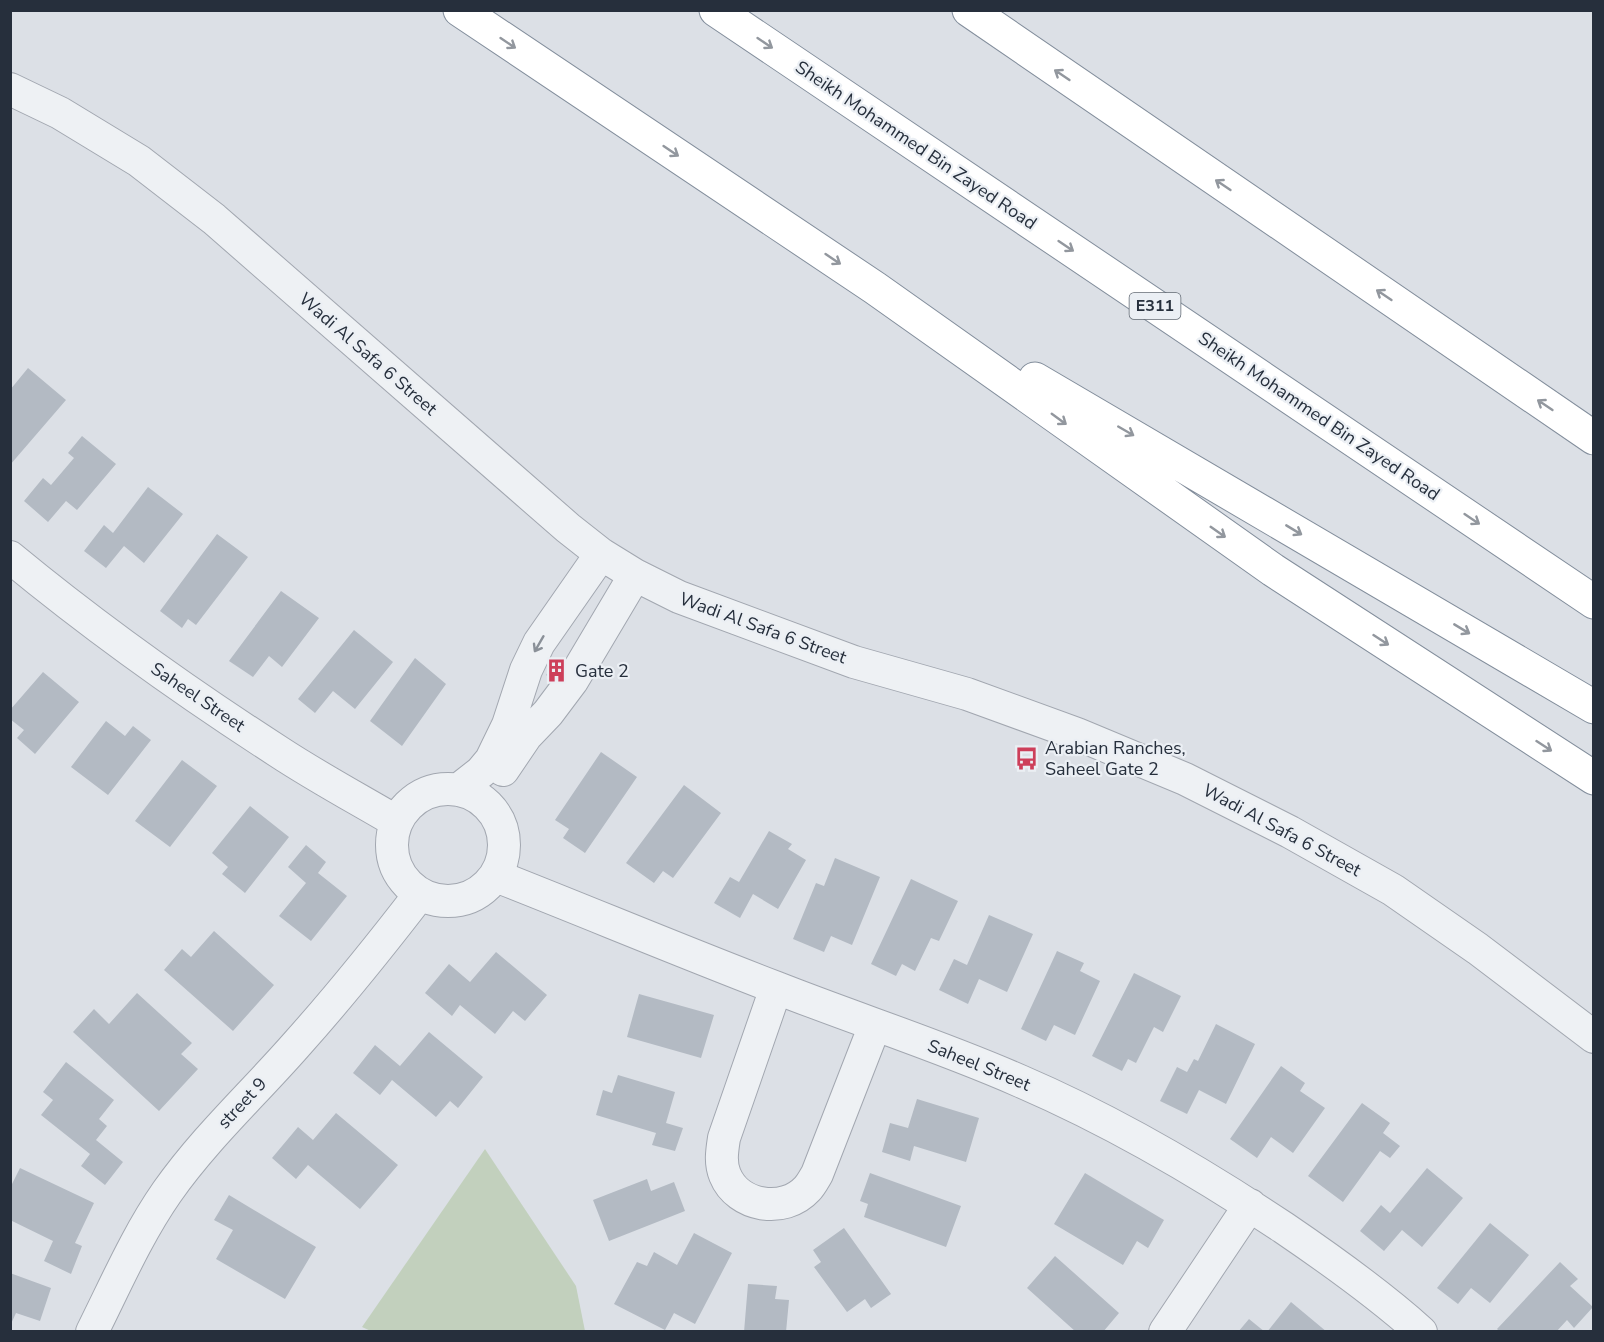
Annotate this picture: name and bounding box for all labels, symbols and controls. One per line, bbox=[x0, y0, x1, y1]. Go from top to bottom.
one-way arrow bbox=[500, 37, 516, 49]
one-way arrow bbox=[756, 37, 772, 49]
street label: Sheikh Mohammed Bin Zayed Road bbox=[791, 55, 1041, 235]
one-way arrow bbox=[1054, 68, 1071, 81]
one-way arrow bbox=[662, 145, 678, 157]
one-way arrow bbox=[1216, 179, 1232, 191]
one-way arrow bbox=[1057, 240, 1074, 252]
one-way arrow bbox=[824, 254, 841, 266]
street label: Wadi Al Safa 6 Street bbox=[294, 287, 443, 421]
one-way arrow bbox=[1377, 289, 1393, 301]
road number: E311 bbox=[1130, 293, 1180, 319]
street label: Sheikh Mohammed Bin Zayed Road bbox=[1194, 326, 1444, 506]
one-way arrow bbox=[1538, 399, 1554, 411]
one-way arrow bbox=[1051, 413, 1067, 425]
one-way arrow bbox=[1117, 425, 1134, 437]
one-way arrow bbox=[1463, 512, 1480, 525]
one-way arrow bbox=[1285, 525, 1302, 537]
one-way arrow bbox=[1210, 526, 1226, 538]
street label: Wadi Al Safa 6 Street bbox=[676, 587, 850, 670]
one-way arrow bbox=[1453, 624, 1470, 636]
one-way arrow bbox=[1372, 634, 1389, 647]
one-way arrow bbox=[533, 635, 545, 652]
street label: Saheel Street bbox=[146, 657, 250, 738]
building icon: Gate 2 bbox=[544, 658, 570, 684]
place label: Gate 2 bbox=[575, 659, 629, 683]
place label: Arabian Ranches, Saheel Gate 2 bbox=[1045, 736, 1186, 781]
one-way arrow bbox=[1535, 741, 1552, 753]
bus stop icon: Arabian Ranches, Saheel Gate 2 bbox=[1014, 745, 1040, 771]
street label: Wadi Al Safa 6 Street bbox=[1199, 778, 1366, 882]
street label: Saheel Street bbox=[924, 1033, 1035, 1097]
street label: street 9 bbox=[212, 1072, 272, 1134]

